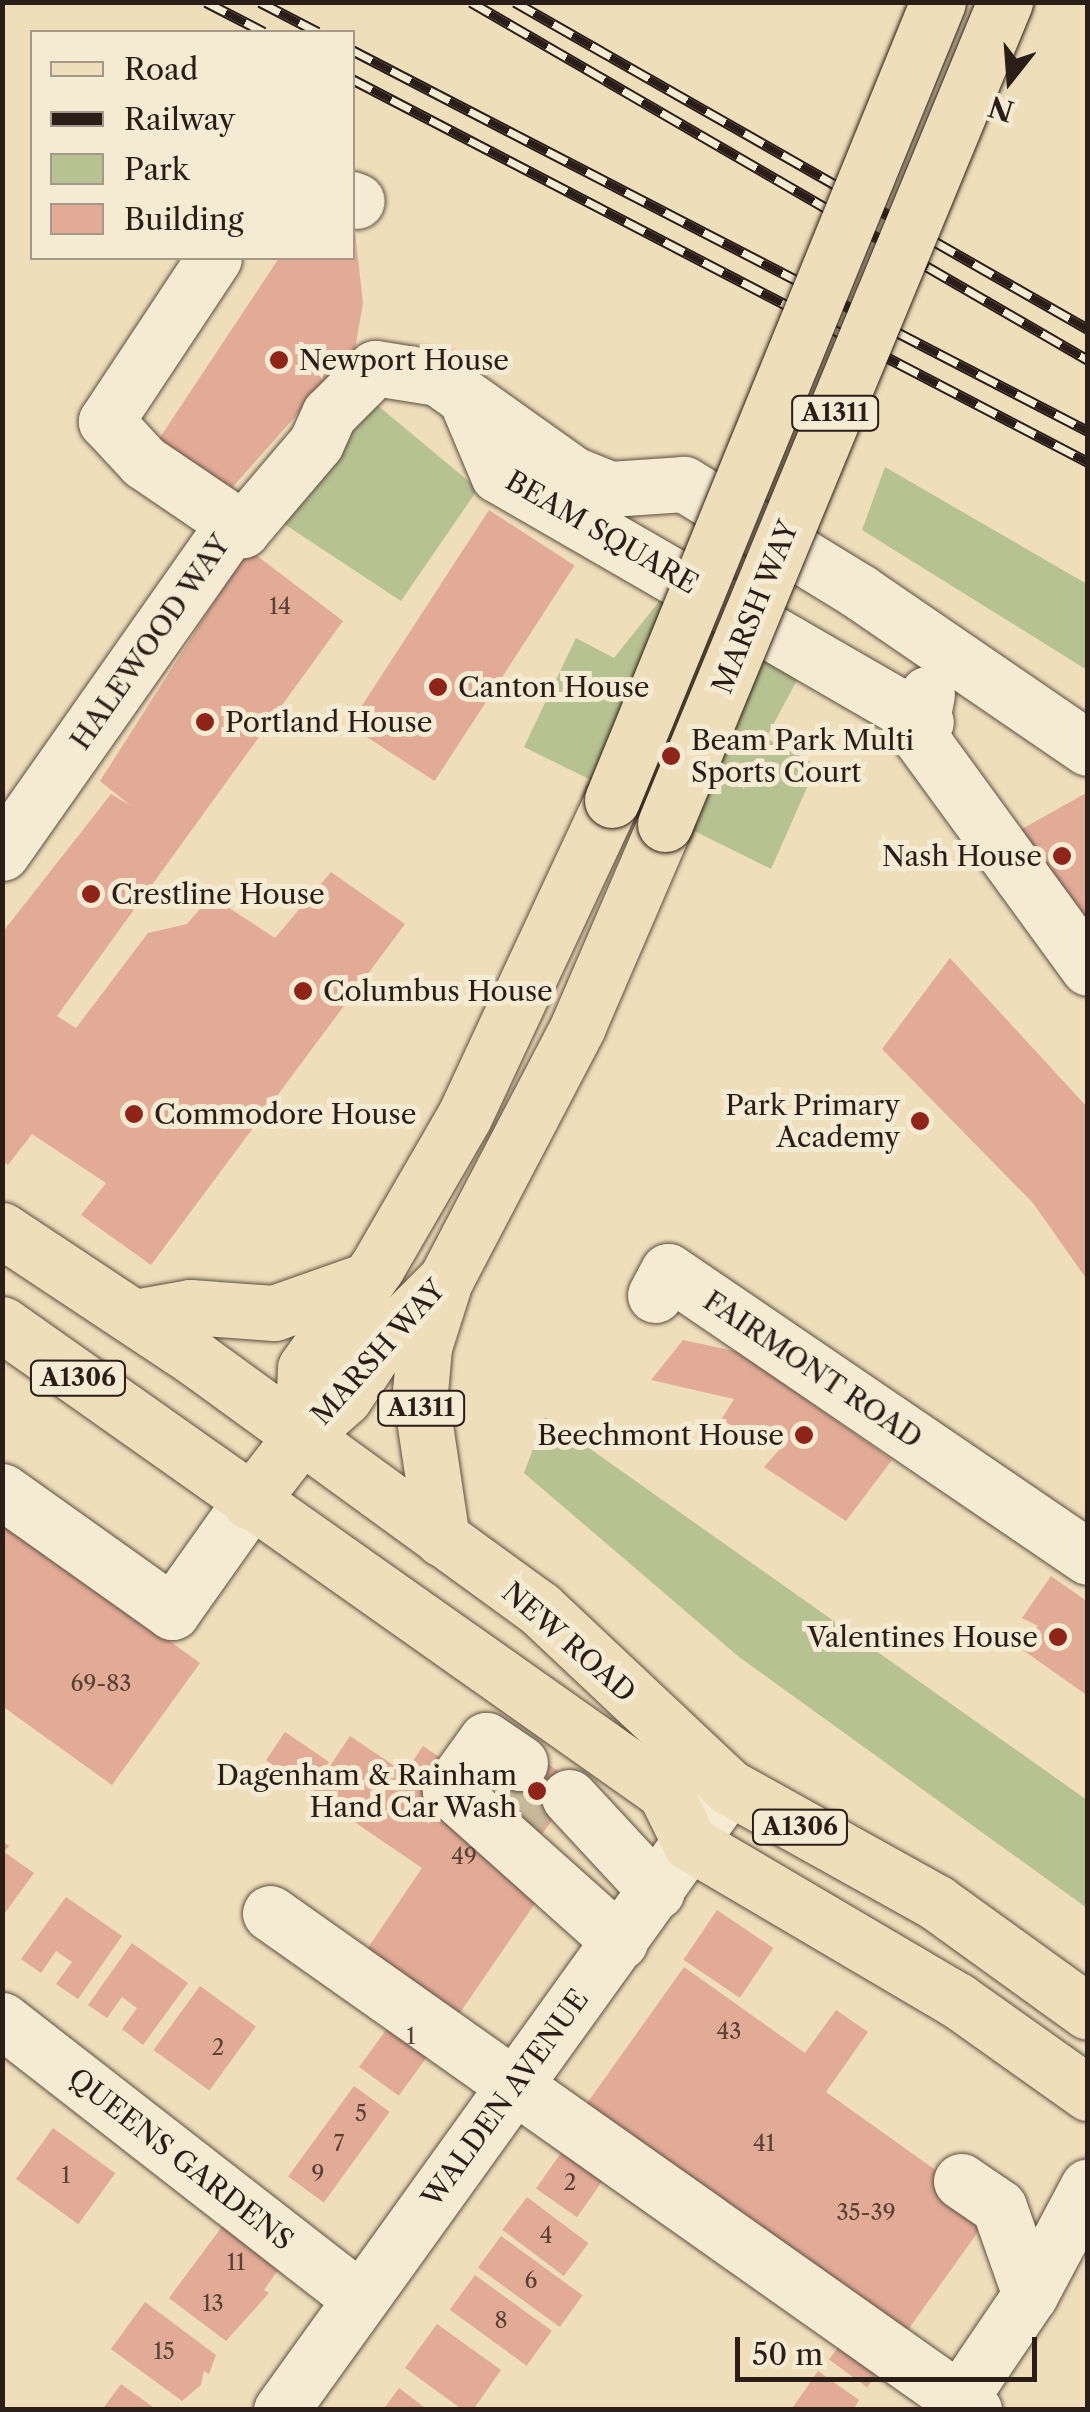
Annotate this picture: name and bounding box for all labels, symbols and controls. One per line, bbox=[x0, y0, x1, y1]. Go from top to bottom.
legend bbox=[30, 30, 355, 260]
north arrow bbox=[960, 30, 1060, 130]
text: Road bbox=[124, 51, 198, 88]
text: N bbox=[985, 89, 1018, 129]
text: Railway bbox=[124, 101, 235, 138]
text: Park bbox=[124, 151, 189, 188]
text: Building bbox=[124, 201, 244, 238]
place label: Newport House bbox=[299, 343, 509, 377]
marker: Newport House bbox=[268, 349, 290, 371]
road number: A1311 bbox=[790, 393, 880, 433]
street label: BEAM SQUARE bbox=[500, 463, 704, 601]
street label: MARSH WAY bbox=[705, 515, 805, 699]
street label: HALEWOOD WAY bbox=[63, 528, 237, 756]
house number: 14 bbox=[269, 594, 291, 620]
place label: Canton House bbox=[458, 670, 650, 704]
marker: Canton House bbox=[427, 676, 449, 698]
place label: Portland House bbox=[225, 705, 432, 739]
marker: Portland House bbox=[194, 711, 216, 733]
place label: Beam Park Multi Sports Court bbox=[691, 723, 915, 789]
marker: Beam Park Multi Sports Court bbox=[660, 745, 682, 767]
place label: Nash House bbox=[882, 839, 1042, 873]
marker: Nash House bbox=[1051, 845, 1073, 867]
place label: Crestline House bbox=[111, 877, 325, 911]
marker: Crestline House bbox=[80, 883, 102, 905]
place label: Columbus House bbox=[323, 974, 553, 1008]
marker: Columbus House bbox=[292, 980, 314, 1002]
place label: Park Primary Academy bbox=[725, 1088, 900, 1154]
place label: Commodore House bbox=[154, 1097, 416, 1131]
marker: Commodore House bbox=[123, 1103, 145, 1125]
marker: Park Primary Academy bbox=[909, 1110, 931, 1132]
street label: MARSH WAY bbox=[304, 1272, 452, 1432]
street label: FAIRMONT ROAD bbox=[697, 1283, 929, 1455]
road number: A1306 bbox=[28, 1358, 128, 1398]
road number: A1311 bbox=[376, 1388, 466, 1428]
place label: Beechmont House bbox=[537, 1418, 784, 1452]
marker: Beechmont House bbox=[793, 1424, 815, 1446]
street label: NEW ROAD bbox=[495, 1575, 643, 1709]
place label: Valentines House bbox=[807, 1620, 1038, 1654]
marker: Valentines House bbox=[1047, 1626, 1069, 1648]
house number: 69-83 bbox=[71, 1671, 131, 1697]
place label: Dagenham & Rainham Hand Car Wash bbox=[216, 1758, 517, 1824]
marker: Dagenham & Rainham Hand Car Wash bbox=[526, 1780, 548, 1802]
road number: A1306 bbox=[750, 1807, 850, 1847]
house number: 49 bbox=[451, 1844, 477, 1870]
street label: WALDEN AVENUE bbox=[414, 1982, 596, 2214]
house number: 43 bbox=[717, 2019, 741, 2045]
house number: 1 bbox=[406, 2024, 416, 2050]
house number: 2 bbox=[212, 2035, 224, 2061]
street label: QUEENS GARDENS bbox=[62, 2061, 300, 2257]
house number: 5 bbox=[355, 2101, 367, 2127]
house number: 7 bbox=[334, 2131, 344, 2157]
house number: 41 bbox=[753, 2131, 775, 2157]
house number: 9 bbox=[312, 2161, 324, 2187]
house number: 1 bbox=[61, 2163, 71, 2189]
house number: 2 bbox=[564, 2170, 576, 2196]
house number: 35-39 bbox=[836, 2200, 896, 2226]
house number: 4 bbox=[540, 2223, 552, 2249]
house number: 11 bbox=[227, 2250, 245, 2276]
house number: 6 bbox=[525, 2268, 537, 2294]
house number: 13 bbox=[202, 2291, 224, 2317]
house number: 8 bbox=[494, 2308, 508, 2334]
scale bar bbox=[740, 2317, 1042, 2379]
text: 50 m bbox=[752, 2336, 823, 2373]
house number: 15 bbox=[153, 2339, 175, 2365]

